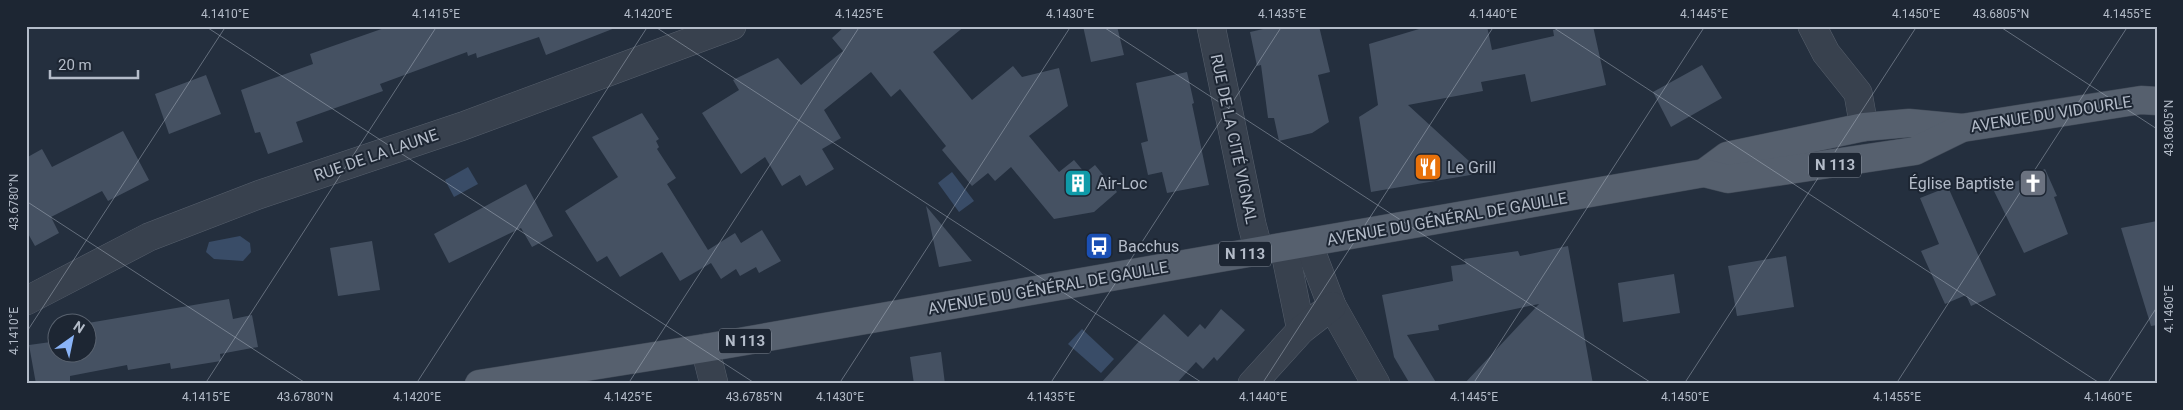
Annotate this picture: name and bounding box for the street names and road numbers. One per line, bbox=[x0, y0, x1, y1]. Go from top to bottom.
street label: RUE DE LA CITÉ VIGNAL bbox=[1207, 52, 1261, 226]
street label: AVENUE DU VIDOURLE bbox=[1969, 92, 2133, 136]
street label: RUE DE LA LAUNE bbox=[311, 125, 441, 185]
road number: N 113 bbox=[1809, 152, 1861, 178]
street label: AVENUE DU GÉNÉRAL DE GAULLE bbox=[1325, 188, 1569, 250]
road number: N 113 bbox=[1219, 242, 1271, 266]
street label: AVENUE DU GÉNÉRAL DE GAULLE bbox=[926, 257, 1170, 319]
road number: N 113 bbox=[719, 328, 771, 354]

